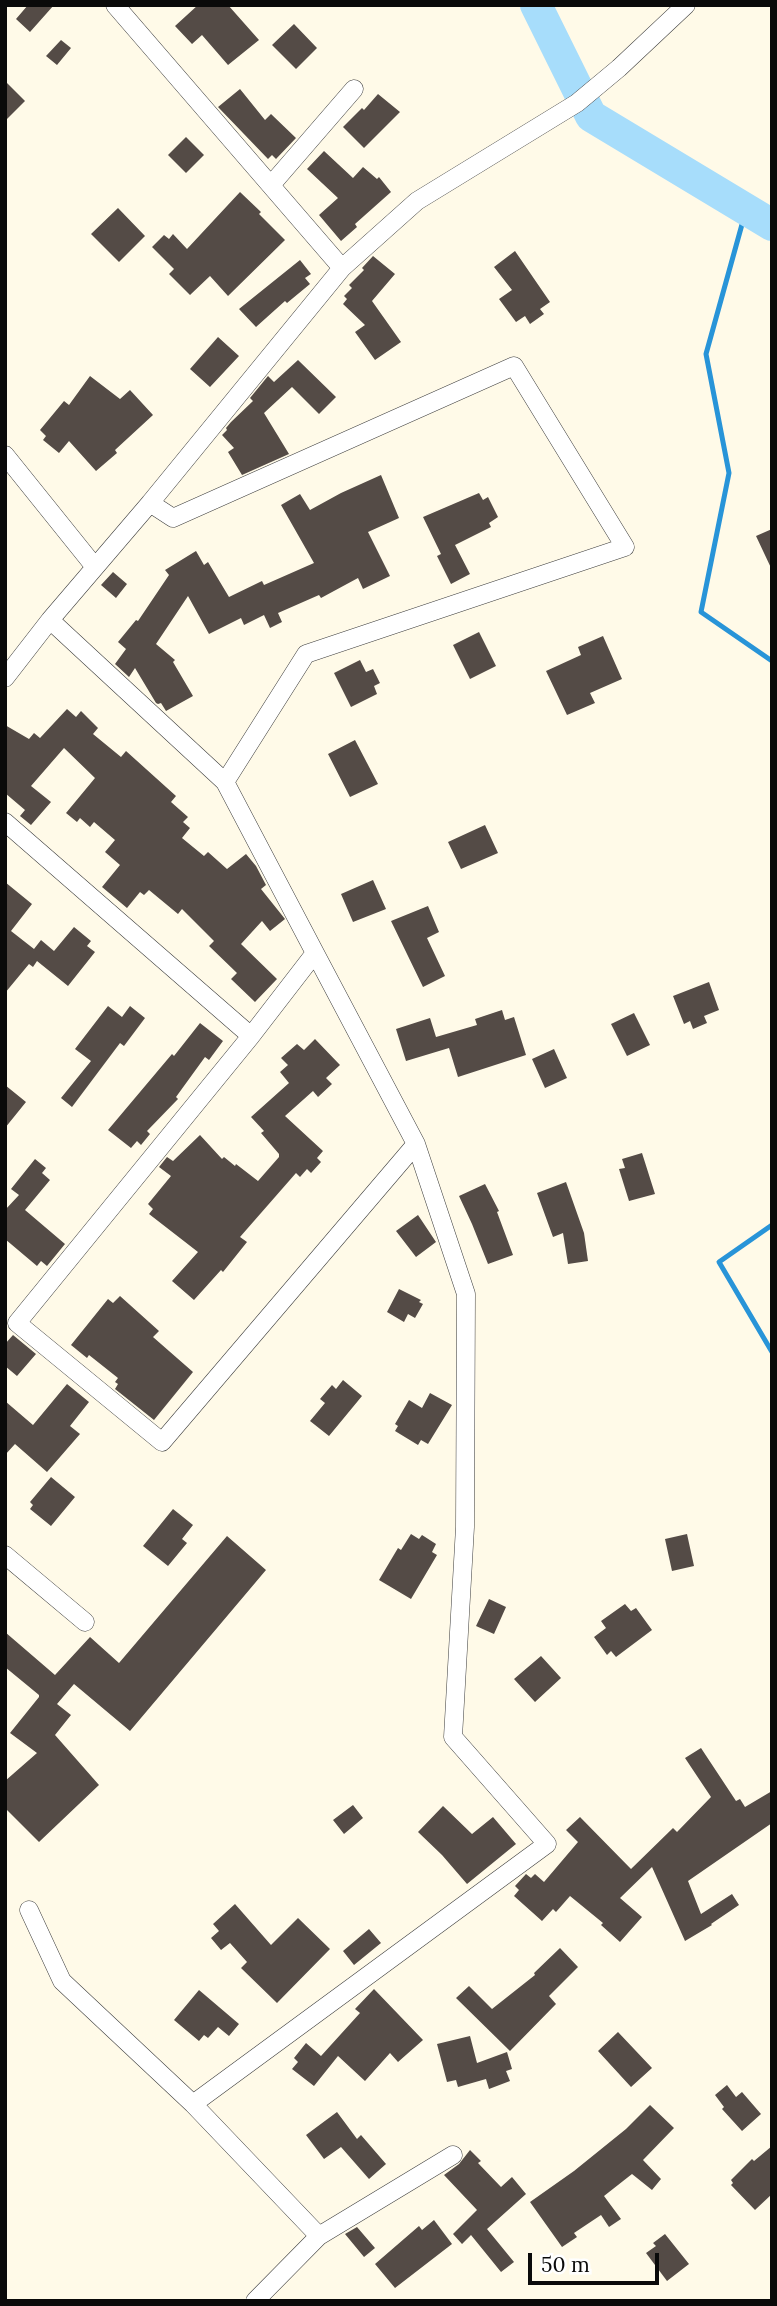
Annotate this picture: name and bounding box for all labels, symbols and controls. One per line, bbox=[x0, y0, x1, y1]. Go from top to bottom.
scale bar bbox=[532, 2240, 663, 2284]
text: 50 m bbox=[541, 2251, 590, 2278]

